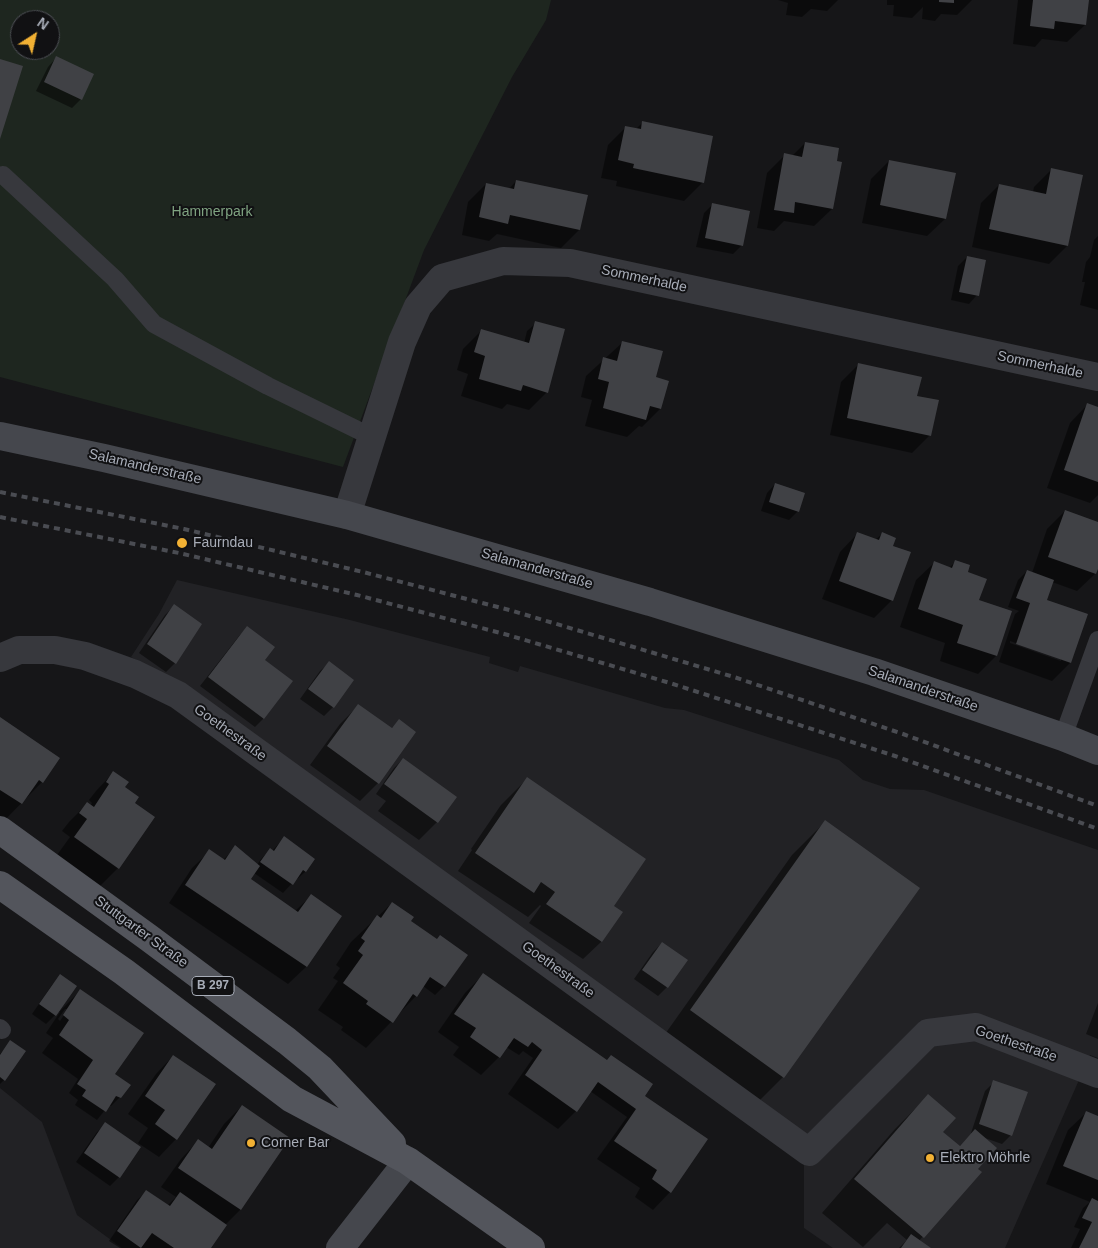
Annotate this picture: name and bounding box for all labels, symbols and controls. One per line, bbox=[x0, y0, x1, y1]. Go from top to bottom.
north arrow bbox=[10, 10, 60, 60]
text: N bbox=[34, 14, 52, 33]
park label: Hammerpark bbox=[172, 204, 252, 220]
street label: Sommerhalde bbox=[600, 262, 688, 296]
street label: Sommerhalde bbox=[996, 348, 1084, 382]
street label: Salamanderstraße bbox=[87, 446, 203, 488]
place label: Faurndau bbox=[193, 535, 253, 551]
marker: Faurndau bbox=[175, 536, 189, 550]
street label: Salamanderstraße bbox=[479, 545, 595, 593]
street label: Salamanderstraße bbox=[866, 662, 980, 716]
street label: Goethestraße bbox=[190, 701, 270, 765]
street label: Stuttgarter Straße bbox=[91, 893, 191, 971]
street label: Goethestraße bbox=[518, 938, 598, 1002]
road number: B 297 bbox=[192, 976, 234, 996]
street label: Goethestraße bbox=[973, 1022, 1059, 1066]
place label: Corner Bar bbox=[261, 1135, 329, 1151]
marker: Corner Bar bbox=[245, 1137, 257, 1149]
place label: Elektro Möhrle bbox=[940, 1150, 1030, 1166]
marker: Elektro Möhrle bbox=[924, 1152, 936, 1164]

